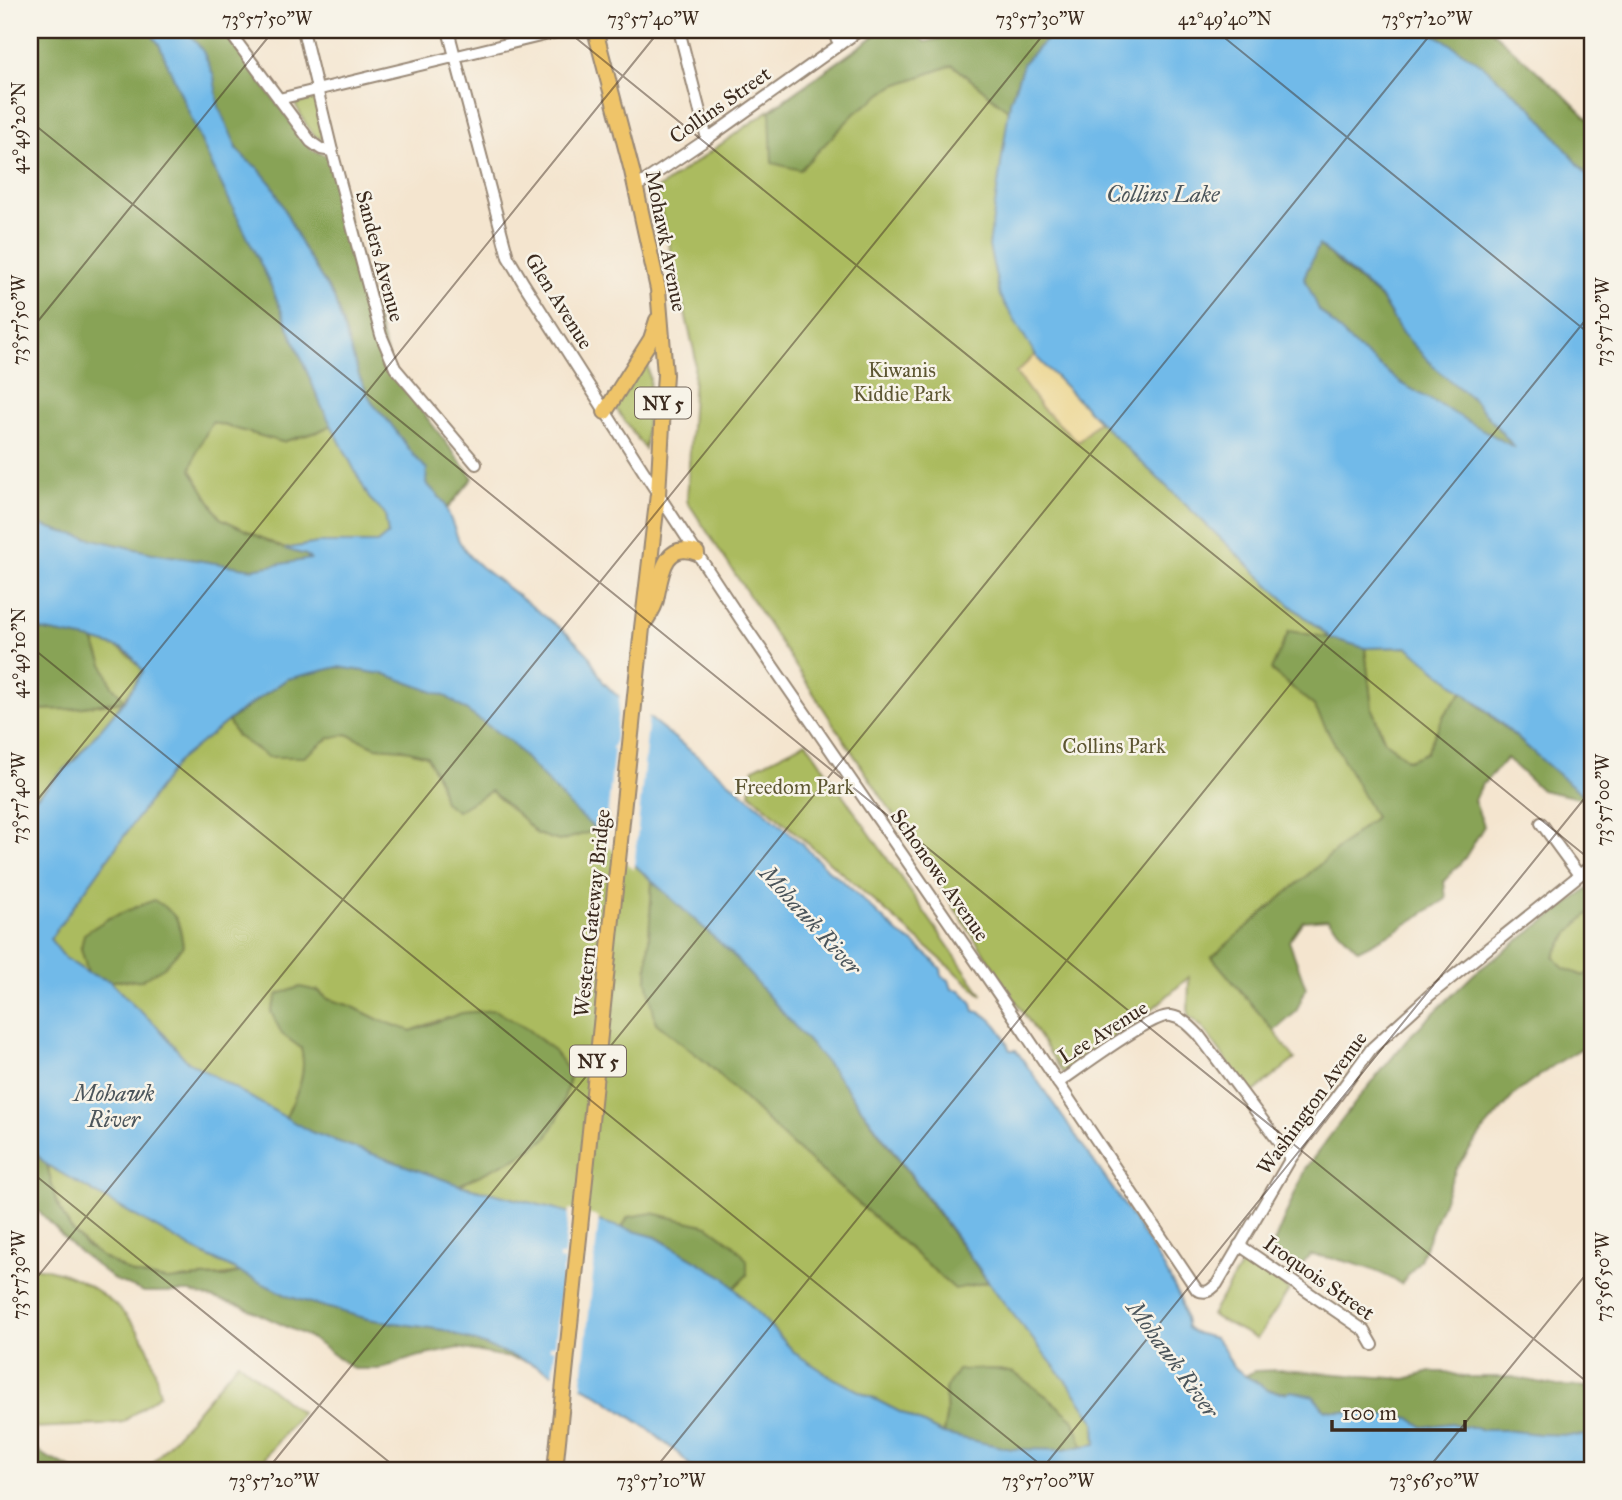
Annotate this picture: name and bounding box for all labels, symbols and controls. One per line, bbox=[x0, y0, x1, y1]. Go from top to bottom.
text: 73°57'50"W bbox=[222, 8, 313, 30]
text: 73°57'40"W bbox=[607, 8, 700, 30]
text: 73°57'30"W bbox=[996, 8, 1085, 30]
text: 42°49'40"N bbox=[1178, 8, 1272, 30]
text: 73°57'20"W bbox=[1382, 8, 1473, 30]
street label: Collins Street bbox=[664, 60, 776, 149]
text: 42°49'20"N bbox=[8, 82, 30, 174]
street label: Mohawk Avenue bbox=[640, 168, 692, 314]
water label: Collins Lake bbox=[1106, 180, 1220, 208]
street label: Sanders Avenue bbox=[350, 188, 410, 325]
street label: Glen Avenue bbox=[519, 248, 599, 354]
text: 73°57'50"W bbox=[8, 274, 30, 365]
text: 73°57'10"W bbox=[1592, 277, 1614, 366]
park label: Kiwanis Kiddie Park bbox=[853, 357, 952, 407]
road number: NY 5 bbox=[635, 388, 691, 418]
text: 42°49'10"N bbox=[8, 608, 30, 698]
park label: Collins Park bbox=[1062, 733, 1166, 759]
text: 73°57'40"W bbox=[8, 751, 30, 844]
text: 73°57'00"W bbox=[1592, 753, 1614, 846]
park label: Freedom Park bbox=[734, 774, 854, 800]
street label: Schonowe Avenue bbox=[885, 804, 995, 946]
street label: Western Gateway Bridge bbox=[568, 807, 616, 1018]
water label: Mohawk River bbox=[753, 858, 869, 982]
street label: Lee Avenue bbox=[1053, 994, 1153, 1070]
street label: Washington Avenue bbox=[1251, 1026, 1373, 1180]
road number: NY 5 bbox=[570, 1046, 626, 1077]
water label: Mohawk River bbox=[72, 1079, 154, 1133]
text: 73°57'30"W bbox=[8, 1230, 30, 1319]
street label: Iroquois Street bbox=[1258, 1230, 1380, 1326]
text: 73°56'50"W bbox=[1592, 1231, 1614, 1322]
water label: Mohawk River bbox=[1120, 1293, 1226, 1424]
scale bar bbox=[1332, 1388, 1464, 1432]
text: 100 m bbox=[1342, 1400, 1397, 1426]
text: 73°57'20"W bbox=[229, 1470, 320, 1492]
text: 73°57'10"W bbox=[617, 1470, 706, 1492]
text: 73°57'00"W bbox=[1002, 1470, 1095, 1492]
text: 73°56'50"W bbox=[1389, 1470, 1480, 1492]

